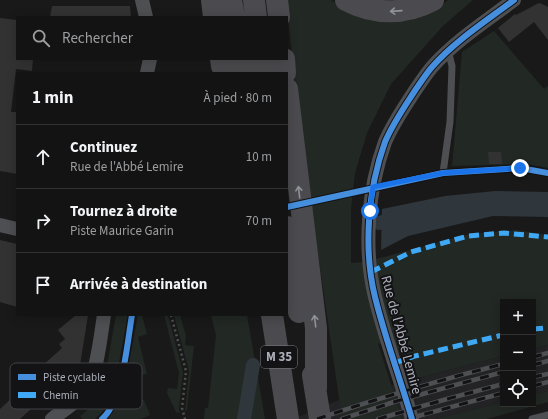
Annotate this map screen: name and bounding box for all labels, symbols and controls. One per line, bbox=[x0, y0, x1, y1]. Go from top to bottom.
one-way arrow bbox=[390, 8, 403, 15]
search box bbox=[16, 16, 288, 60]
icon: search bbox=[30, 27, 52, 49]
text: Rechercher bbox=[62, 28, 133, 49]
text: 1 min bbox=[32, 86, 73, 110]
text: À pied · 80 m bbox=[204, 89, 272, 107]
text: Continuez bbox=[70, 137, 137, 158]
icon: ahead bbox=[32, 146, 54, 168]
text: 10 m bbox=[246, 148, 272, 166]
text: Rue de l'Abbé Lemire bbox=[70, 158, 184, 176]
route end bbox=[511, 159, 529, 177]
one-way arrow bbox=[295, 186, 303, 199]
text: Tournez à droite bbox=[70, 201, 177, 222]
route start bbox=[361, 202, 379, 220]
icon: right bbox=[32, 210, 54, 232]
text: 70 m bbox=[246, 212, 272, 230]
text: Piste Maurice Garin bbox=[70, 222, 174, 240]
street label: Rue de l'Abbé Lemire bbox=[376, 273, 426, 397]
icon: arrive bbox=[32, 274, 54, 296]
text: Arrivée à destination bbox=[70, 274, 207, 295]
map controls bbox=[500, 299, 536, 407]
button: + bbox=[500, 299, 536, 335]
one-way arrow bbox=[312, 315, 319, 328]
button: − bbox=[500, 335, 536, 371]
road number: M 35 bbox=[261, 346, 297, 368]
legend bbox=[10, 363, 142, 409]
text: Piste cyclable bbox=[43, 370, 106, 385]
button: locate bbox=[500, 371, 536, 407]
text: Chemin bbox=[43, 388, 79, 403]

